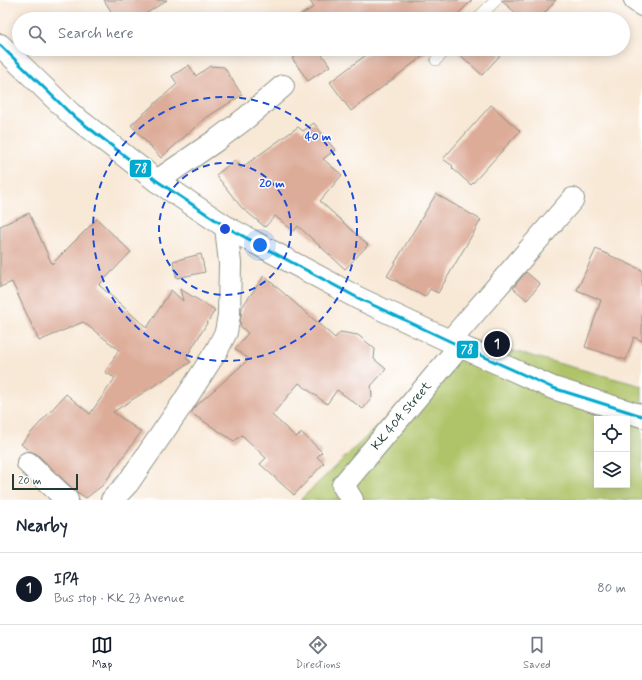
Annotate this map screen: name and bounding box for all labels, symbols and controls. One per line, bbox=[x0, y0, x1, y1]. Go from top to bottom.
search box bbox=[12, 12, 630, 56]
icon: search bbox=[26, 23, 48, 45]
text: Search here bbox=[58, 24, 134, 44]
text: 40 m bbox=[305, 129, 332, 145]
line badge: 78 bbox=[129, 159, 152, 178]
text: 78 bbox=[135, 162, 147, 176]
text: 20 m bbox=[259, 176, 285, 192]
centre of rings bbox=[218, 222, 232, 236]
your location bbox=[250, 235, 270, 255]
pin: 1 bbox=[484, 329, 510, 359]
line badge: 78 bbox=[456, 340, 479, 359]
text: 78 bbox=[461, 343, 473, 357]
street label: KK 404 Street bbox=[367, 378, 435, 454]
map controls bbox=[594, 416, 630, 488]
button: locate bbox=[594, 416, 630, 452]
button: layers bbox=[594, 452, 630, 488]
scale bar bbox=[12, 472, 78, 491]
text: 20 m bbox=[18, 474, 41, 488]
text: Nearby bbox=[16, 515, 68, 537]
text: IPA bbox=[54, 570, 79, 590]
text: 1 bbox=[26, 580, 32, 597]
text: 80 m bbox=[597, 580, 626, 597]
text: Bus stop · KK 23 Avenue bbox=[54, 590, 185, 607]
tab: Map bbox=[91, 634, 113, 672]
tab: Directions bbox=[295, 634, 341, 672]
tab: Saved bbox=[523, 634, 551, 672]

